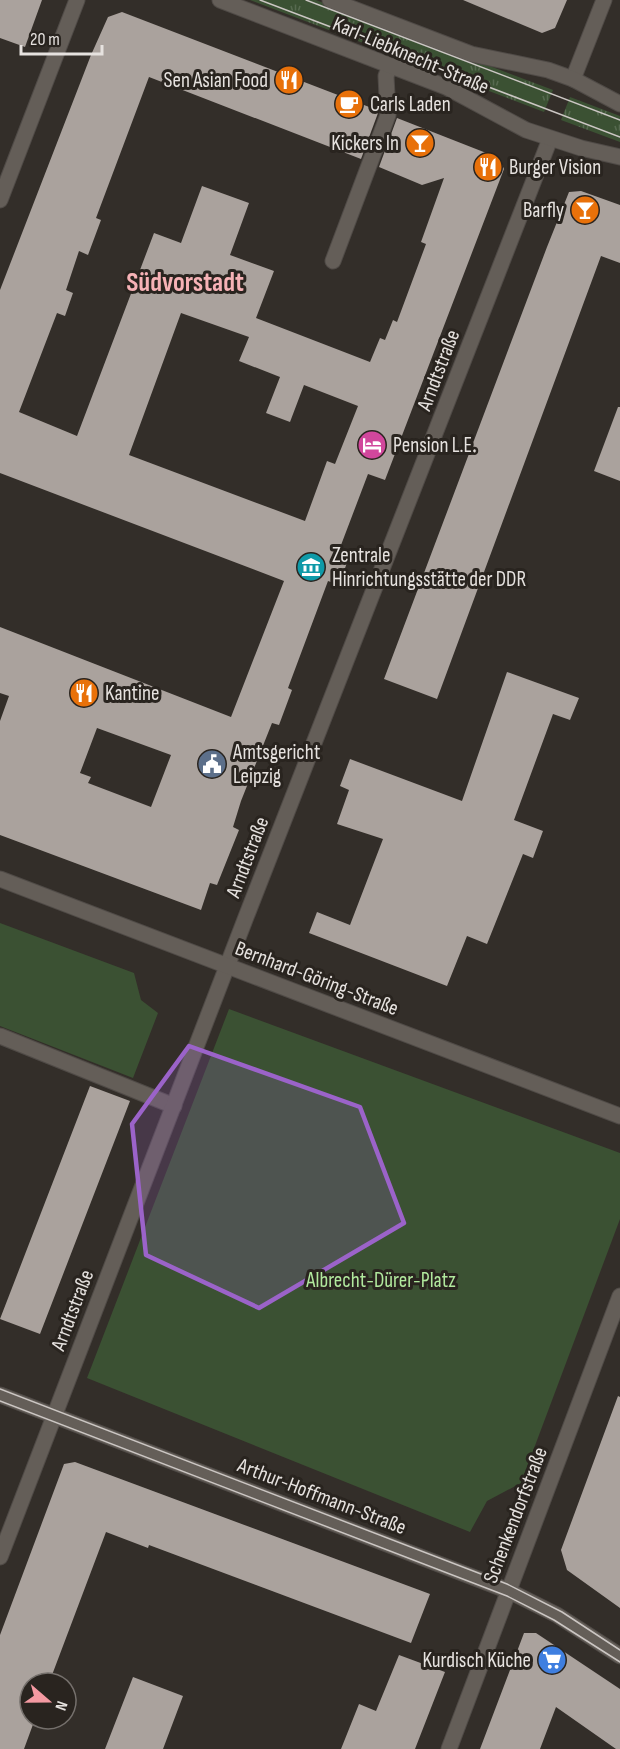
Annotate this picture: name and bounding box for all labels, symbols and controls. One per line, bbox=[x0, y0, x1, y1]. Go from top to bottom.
street label: Karl-Liebknecht-Straße bbox=[329, 11, 493, 100]
scale bar bbox=[21, 18, 102, 56]
text: 20 m bbox=[30, 29, 60, 50]
restaurant icon: Sen Asian Food bbox=[273, 64, 305, 96]
place label: Sen Asian Food bbox=[163, 68, 268, 93]
cafe icon: Carls Laden bbox=[333, 88, 365, 120]
place label: Carls Laden bbox=[370, 92, 451, 117]
bar icon: Kickers In bbox=[404, 127, 436, 159]
place label: Kickers In bbox=[331, 131, 399, 156]
restaurant icon: Burger Vision bbox=[472, 151, 504, 183]
place label: Burger Vision bbox=[509, 155, 601, 180]
bar icon: Barfly bbox=[569, 194, 601, 226]
place label: Barfly bbox=[523, 198, 564, 223]
district label: Südvorstadt bbox=[126, 267, 244, 299]
street label: Arndtstraße bbox=[411, 326, 465, 415]
hotel icon: Pension L.E. bbox=[356, 429, 388, 461]
place label: Pension L.E. bbox=[393, 433, 476, 458]
place label: Zentrale Hinrichtungsstätte der DDR bbox=[332, 543, 526, 592]
museum icon: Zentrale Hinrichtungsstätte der DDR bbox=[295, 551, 327, 583]
restaurant icon: Kantine bbox=[68, 677, 100, 709]
place label: Kantine bbox=[105, 681, 159, 706]
place label: Amtsgericht Leipzig bbox=[232, 740, 320, 789]
public building icon: Amtsgericht Leipzig bbox=[196, 748, 228, 780]
street label: Arndtstraße bbox=[220, 813, 274, 902]
street label: Bernhard-Göring-Straße bbox=[232, 936, 402, 1021]
street label: Arndtstraße bbox=[45, 1266, 99, 1355]
park label: Albrecht-Dürer-Platz bbox=[305, 1268, 456, 1293]
street label: Schenkendorfstraße bbox=[478, 1444, 553, 1587]
street label: Arthur-Hoffmann-Straße bbox=[233, 1452, 410, 1540]
supermarket icon: Kurdisch Küche bbox=[536, 1644, 568, 1676]
place label: Kurdisch Küche bbox=[423, 1648, 531, 1673]
north arrow bbox=[18, 1671, 78, 1731]
text: N bbox=[50, 1698, 71, 1713]

